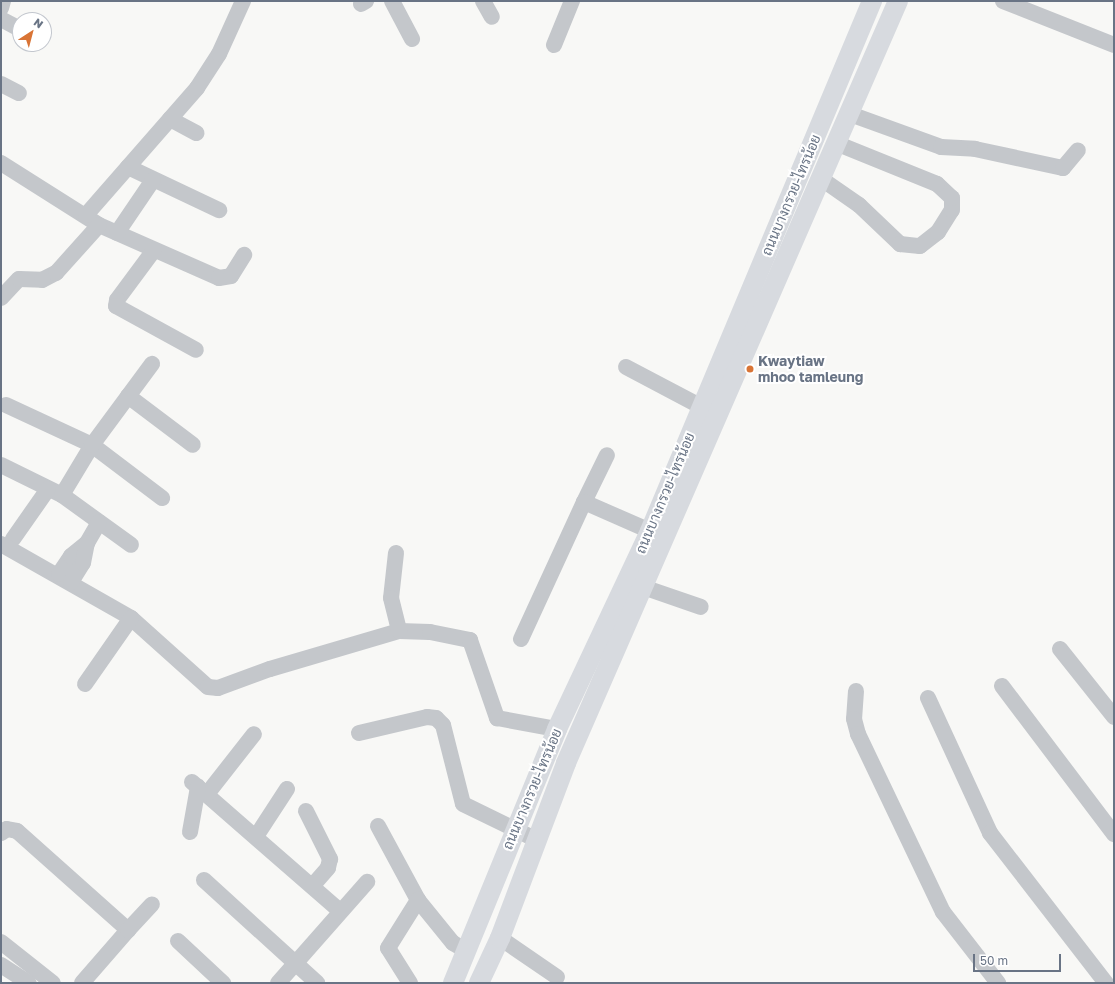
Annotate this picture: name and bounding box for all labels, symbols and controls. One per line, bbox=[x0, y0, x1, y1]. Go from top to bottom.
north arrow bbox=[12, 12, 52, 52]
text: N bbox=[32, 15, 46, 30]
street label: ถนนบางกรวย-ไทรน้อย bbox=[758, 132, 824, 258]
place label: Kwaytiaw mhoo tamleung bbox=[758, 353, 863, 386]
marker: Kwaytiaw mhoo tamleung bbox=[745, 364, 755, 374]
street label: ถนนบางกรวย-ไทรน้อย bbox=[632, 430, 698, 556]
street label: ถนนบางกรวย-ไทรน้อย bbox=[499, 726, 565, 852]
scale bar bbox=[975, 946, 1063, 972]
text: 50 m bbox=[980, 953, 1008, 968]

